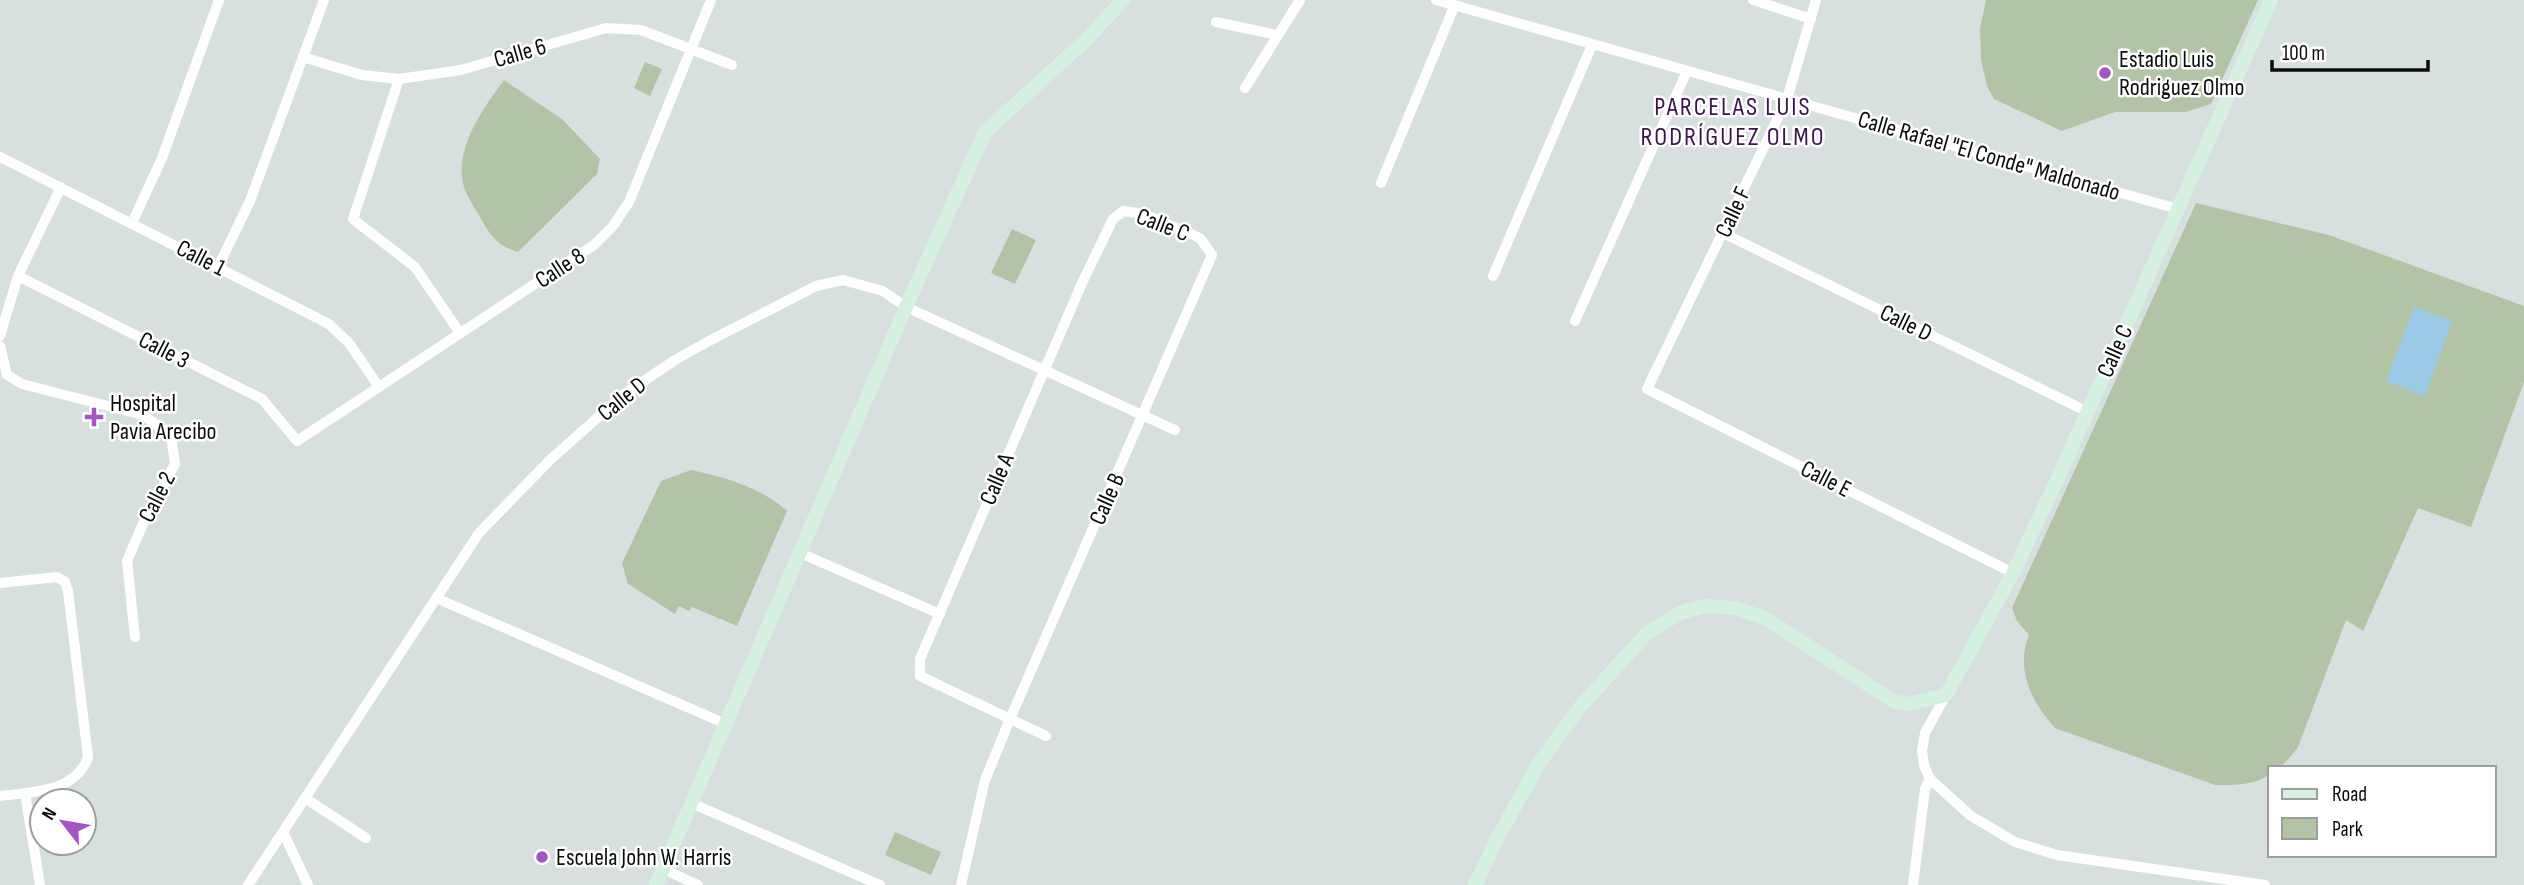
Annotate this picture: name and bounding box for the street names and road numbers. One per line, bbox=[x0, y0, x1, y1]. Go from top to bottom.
street label: Calle 6 bbox=[490, 32, 550, 74]
street label: Calle Rafael "El Conde" Maldonado bbox=[1855, 105, 2123, 207]
street label: Calle F bbox=[1709, 182, 1757, 242]
street label: Calle C bbox=[1132, 202, 1194, 248]
street label: Calle 1 bbox=[172, 233, 231, 283]
street label: Calle 8 bbox=[530, 241, 590, 295]
street label: Calle D bbox=[1875, 298, 1937, 348]
street label: Calle C bbox=[2091, 320, 2139, 382]
street label: Calle 3 bbox=[134, 325, 194, 375]
street label: Calle D bbox=[592, 371, 652, 427]
street label: Calle A bbox=[973, 448, 1021, 509]
street label: Calle E bbox=[1796, 454, 1856, 504]
street label: Calle 2 bbox=[132, 467, 182, 527]
street label: Calle B bbox=[1083, 469, 1131, 529]

